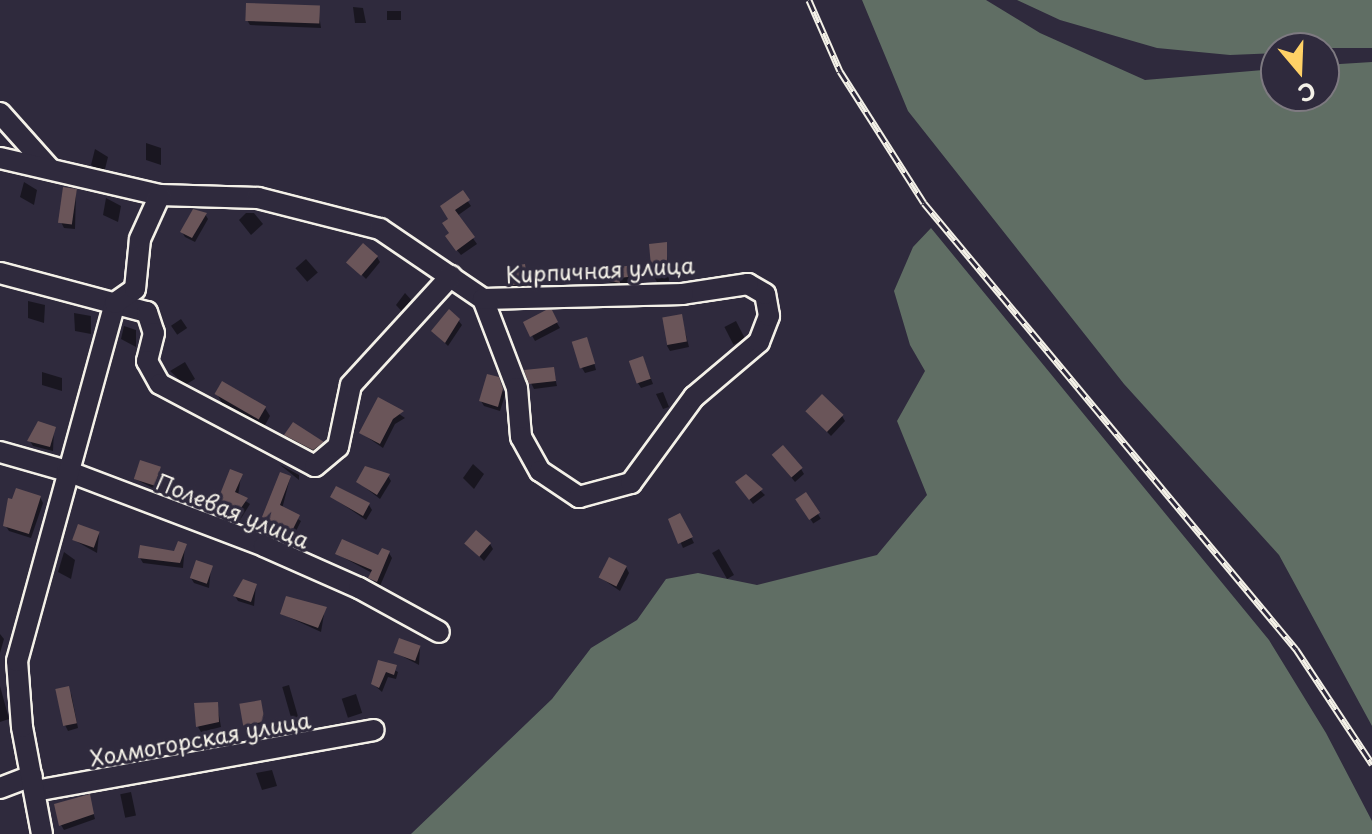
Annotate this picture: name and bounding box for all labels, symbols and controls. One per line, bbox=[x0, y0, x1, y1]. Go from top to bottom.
north arrow bbox=[1260, 32, 1340, 112]
text: С bbox=[1294, 75, 1321, 112]
street label: Кирпичная улица bbox=[504, 251, 696, 287]
street label: Полевая улица bbox=[152, 467, 314, 553]
street label: Холмогорская улица bbox=[87, 705, 313, 771]

